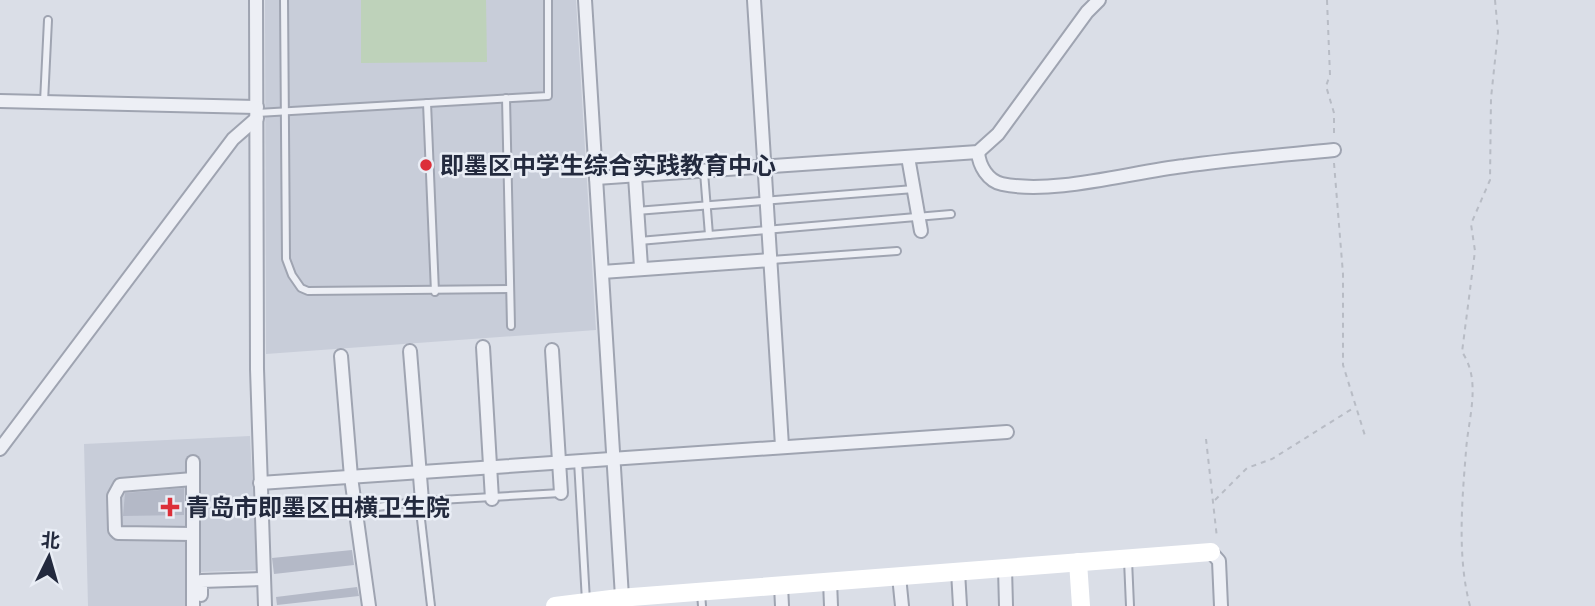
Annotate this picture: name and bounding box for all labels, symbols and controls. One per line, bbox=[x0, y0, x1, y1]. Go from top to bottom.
place label: 即墨区中学生综合实践教育中心 bbox=[440, 151, 776, 180]
marker: 即墨区中学生综合实践教育中心 bbox=[418, 157, 434, 173]
place label: 青岛市即墨区田横卫生院 bbox=[186, 493, 450, 522]
marker: 青岛市即墨区田横卫生院 bbox=[160, 497, 180, 517]
north arrow bbox=[14, 522, 84, 592]
text: 北 bbox=[40, 528, 61, 553]

